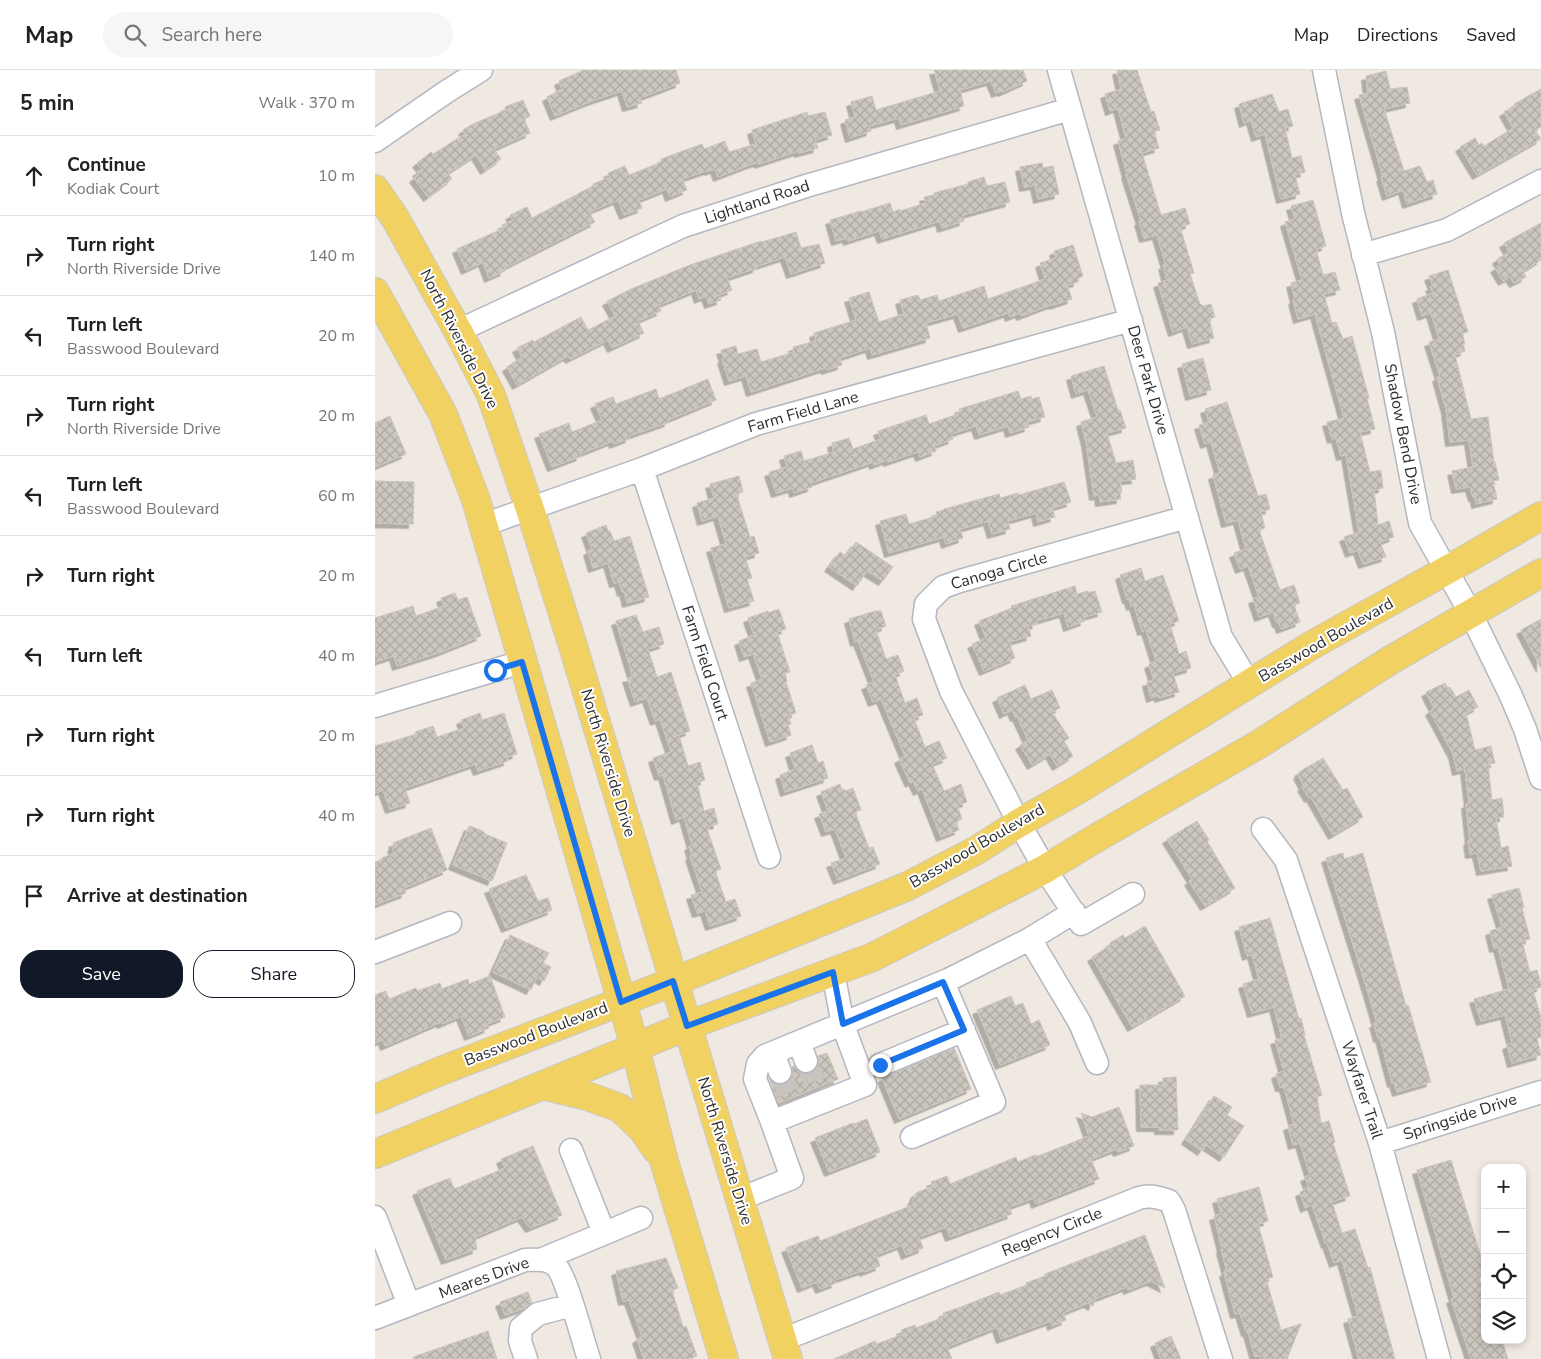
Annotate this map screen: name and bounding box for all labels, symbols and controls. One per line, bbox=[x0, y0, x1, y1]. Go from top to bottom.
search box bbox=[103, 12, 453, 57]
text: Map bbox=[25, 19, 73, 51]
icon: search bbox=[121, 21, 149, 49]
text: Search here bbox=[161, 22, 262, 48]
text: Map bbox=[1294, 23, 1329, 47]
text: Directions bbox=[1357, 23, 1438, 47]
text: Saved bbox=[1466, 23, 1516, 47]
text: 5 min bbox=[20, 89, 74, 117]
text: Walk · 370 m bbox=[259, 92, 355, 114]
text: Continue bbox=[67, 152, 146, 178]
icon: ahead bbox=[20, 162, 48, 190]
text: 10 m bbox=[318, 165, 355, 187]
street label: Lightland Road bbox=[702, 175, 812, 229]
text: Kodiak Court bbox=[67, 178, 159, 200]
text: Turn right bbox=[67, 232, 154, 258]
icon: right bbox=[20, 242, 48, 270]
text: 140 m bbox=[308, 245, 355, 267]
text: North Riverside Drive bbox=[67, 258, 221, 280]
street label: North Riverside Drive bbox=[414, 266, 504, 412]
text: Turn left bbox=[67, 312, 142, 338]
icon: left bbox=[20, 322, 48, 350]
street label: Deer Park Drive bbox=[1122, 323, 1174, 437]
text: 20 m bbox=[318, 325, 355, 347]
text: Basswood Boulevard bbox=[67, 338, 219, 360]
street label: Shadow Bend Drive bbox=[1379, 362, 1427, 506]
street label: Farm Field Lane bbox=[745, 386, 861, 438]
text: Turn right bbox=[67, 392, 154, 418]
icon: right bbox=[20, 402, 48, 430]
text: 20 m bbox=[318, 405, 355, 427]
text: North Riverside Drive bbox=[67, 418, 221, 440]
text: Turn left bbox=[67, 472, 142, 498]
icon: left bbox=[20, 482, 48, 510]
text: 60 m bbox=[318, 485, 355, 507]
text: Basswood Boulevard bbox=[67, 498, 219, 520]
street label: Canoga Circle bbox=[948, 547, 1050, 595]
icon: right bbox=[20, 562, 48, 590]
text: Turn right bbox=[67, 563, 154, 589]
text: 20 m bbox=[318, 565, 355, 587]
street label: Basswood Boulevard bbox=[1255, 592, 1397, 688]
street label: Farm Field Court bbox=[676, 603, 734, 724]
icon: left bbox=[20, 642, 48, 670]
text: Turn left bbox=[67, 643, 142, 669]
text: 40 m bbox=[318, 645, 355, 667]
route start bbox=[484, 659, 507, 682]
street label: North Riverside Drive bbox=[575, 686, 641, 840]
icon: right bbox=[20, 722, 48, 750]
text: Turn right bbox=[67, 723, 154, 749]
text: 20 m bbox=[318, 725, 355, 747]
street label: Basswood Boulevard bbox=[906, 798, 1048, 894]
icon: right bbox=[20, 802, 48, 830]
text: Turn right bbox=[67, 803, 154, 829]
text: 40 m bbox=[318, 805, 355, 827]
icon: arrive bbox=[20, 882, 48, 910]
text: Arrive at destination bbox=[67, 883, 248, 909]
button: Save bbox=[20, 950, 183, 998]
button: Share bbox=[193, 950, 355, 998]
street label: Basswood Boulevard bbox=[461, 996, 611, 1072]
street label: Wayfarer Trail bbox=[1336, 1038, 1388, 1142]
route end bbox=[869, 1054, 892, 1077]
street label: North Riverside Drive bbox=[692, 1074, 758, 1228]
street label: Springside Drive bbox=[1400, 1088, 1520, 1146]
map controls bbox=[1481, 1164, 1526, 1344]
button: + bbox=[1481, 1164, 1526, 1209]
street label: Regency Circle bbox=[999, 1202, 1105, 1262]
button: − bbox=[1481, 1209, 1526, 1254]
street label: Meares Drive bbox=[436, 1251, 532, 1305]
button: locate bbox=[1481, 1254, 1526, 1299]
button: layers bbox=[1481, 1299, 1526, 1344]

